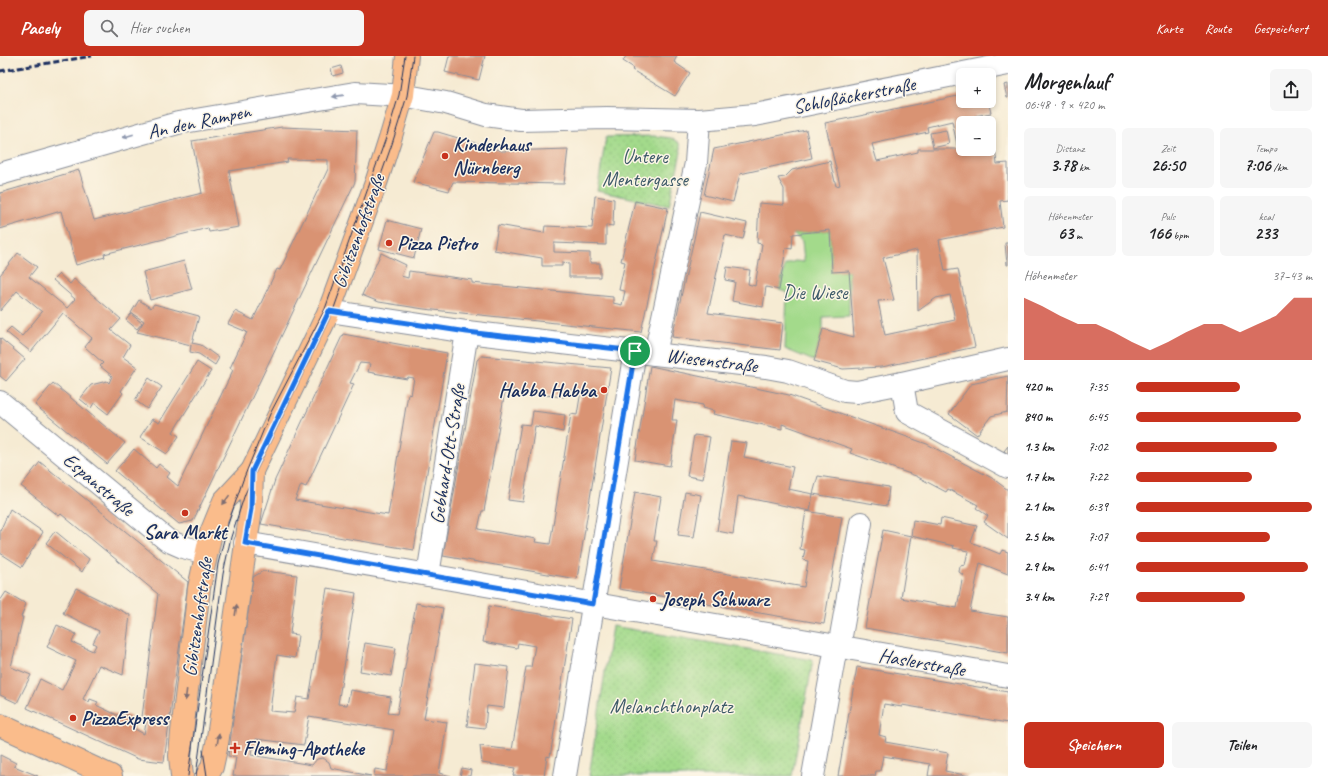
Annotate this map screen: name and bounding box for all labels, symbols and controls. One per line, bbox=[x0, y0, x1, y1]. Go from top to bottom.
search box bbox=[84, 10, 364, 46]
text: Pacely bbox=[20, 16, 60, 40]
icon: search bbox=[98, 17, 120, 39]
text: Hier suchen bbox=[130, 19, 190, 38]
text: Karte bbox=[1156, 20, 1183, 37]
text: Route bbox=[1205, 20, 1231, 37]
text: Gespeichert bbox=[1253, 20, 1308, 37]
map controls bbox=[956, 68, 996, 156]
button: + bbox=[956, 68, 996, 108]
text: Morgenlauf bbox=[1024, 68, 1109, 96]
button: share bbox=[1270, 69, 1312, 111]
street label: Schloßäckerstraße bbox=[791, 71, 919, 120]
one-way arrow bbox=[332, 93, 344, 99]
text: 06:48 · 9 × 420 m bbox=[1024, 97, 1105, 113]
street label: An den Rampen bbox=[145, 98, 254, 145]
button: − bbox=[956, 116, 996, 156]
place label: Kinderhaus Nürnberg bbox=[453, 132, 533, 180]
one-way arrow bbox=[122, 133, 134, 139]
text: Distanz bbox=[1056, 141, 1084, 155]
text: Zeit bbox=[1161, 141, 1175, 155]
text: Tempo bbox=[1255, 141, 1277, 155]
park label: Untere Mentergasse bbox=[602, 144, 689, 192]
marker: Kinderhaus Nürnberg bbox=[440, 151, 450, 161]
text: 3.78 bbox=[1050, 155, 1076, 176]
text: 26:50 bbox=[1151, 155, 1185, 176]
text: 7:06 bbox=[1244, 155, 1271, 176]
text: km bbox=[1076, 160, 1090, 174]
text: /km bbox=[1271, 160, 1288, 174]
street label: Gibitzenhofstraße bbox=[326, 169, 391, 292]
text: Höhenmeter bbox=[1048, 209, 1092, 223]
text: Puls bbox=[1161, 209, 1175, 223]
text: kcal bbox=[1259, 209, 1273, 223]
text: 63 bbox=[1058, 223, 1073, 244]
text: 166 bbox=[1147, 223, 1171, 244]
text: 233 bbox=[1255, 223, 1277, 244]
text: m bbox=[1073, 228, 1082, 242]
text: bpm bbox=[1171, 228, 1189, 242]
place label: Pizza Pietro bbox=[397, 231, 479, 256]
marker: Pizza Pietro bbox=[384, 238, 394, 248]
text: Höhenmeter bbox=[1024, 268, 1077, 284]
text: 37–43 m bbox=[1272, 268, 1312, 284]
park label: Die Wiese bbox=[783, 280, 849, 305]
pin bbox=[618, 334, 652, 368]
icon: arrive bbox=[624, 340, 646, 362]
street label: Wiesenstraße bbox=[665, 343, 760, 379]
place label: Habba Habba bbox=[498, 378, 598, 403]
text: 420 m bbox=[1024, 379, 1052, 395]
text: 7:35 bbox=[1088, 379, 1108, 395]
street label: Gebhard-Ott-Straße bbox=[424, 381, 471, 526]
marker: Habba Habba bbox=[599, 385, 609, 395]
text: 840 m bbox=[1024, 409, 1052, 425]
text: 6:45 bbox=[1088, 409, 1108, 425]
text: 1.3 km bbox=[1024, 439, 1054, 455]
text: 7:02 bbox=[1088, 439, 1108, 455]
street label: Espanstraße bbox=[58, 447, 141, 523]
text: 1.7 km bbox=[1024, 469, 1054, 485]
text: 7:22 bbox=[1088, 469, 1108, 485]
one-way arrow bbox=[222, 495, 230, 506]
text: 2.1 km bbox=[1024, 499, 1054, 515]
text: 6:39 bbox=[1088, 499, 1108, 515]
marker: Sara Markt bbox=[180, 508, 190, 518]
place label: Sara Markt bbox=[143, 520, 229, 545]
text: 2.5 km bbox=[1024, 529, 1054, 545]
text: 7:07 bbox=[1088, 529, 1108, 545]
street label: Gibitzenhofstraße bbox=[177, 555, 218, 678]
text: 2.9 km bbox=[1024, 559, 1054, 575]
text: 6:41 bbox=[1088, 559, 1108, 575]
place label: Joseph Schwarz bbox=[659, 587, 771, 612]
text: 3.4 km bbox=[1024, 589, 1054, 605]
text: 7:29 bbox=[1088, 589, 1108, 605]
marker: Joseph Schwarz bbox=[648, 594, 658, 604]
one-way arrow bbox=[233, 604, 239, 616]
street label: Haslerstraße bbox=[877, 643, 968, 683]
one-way arrow bbox=[183, 689, 189, 701]
park label: Melanchthonplatz bbox=[610, 694, 734, 719]
place label: PizzaExpress bbox=[81, 706, 170, 731]
marker: PizzaExpress bbox=[68, 713, 78, 723]
button: Speichern bbox=[1024, 722, 1164, 768]
button: Teilen bbox=[1172, 722, 1312, 768]
one-way arrow bbox=[215, 733, 221, 745]
place label: Fleming-Apotheke bbox=[243, 736, 365, 761]
marker: Fleming-Apotheke bbox=[230, 743, 240, 753]

